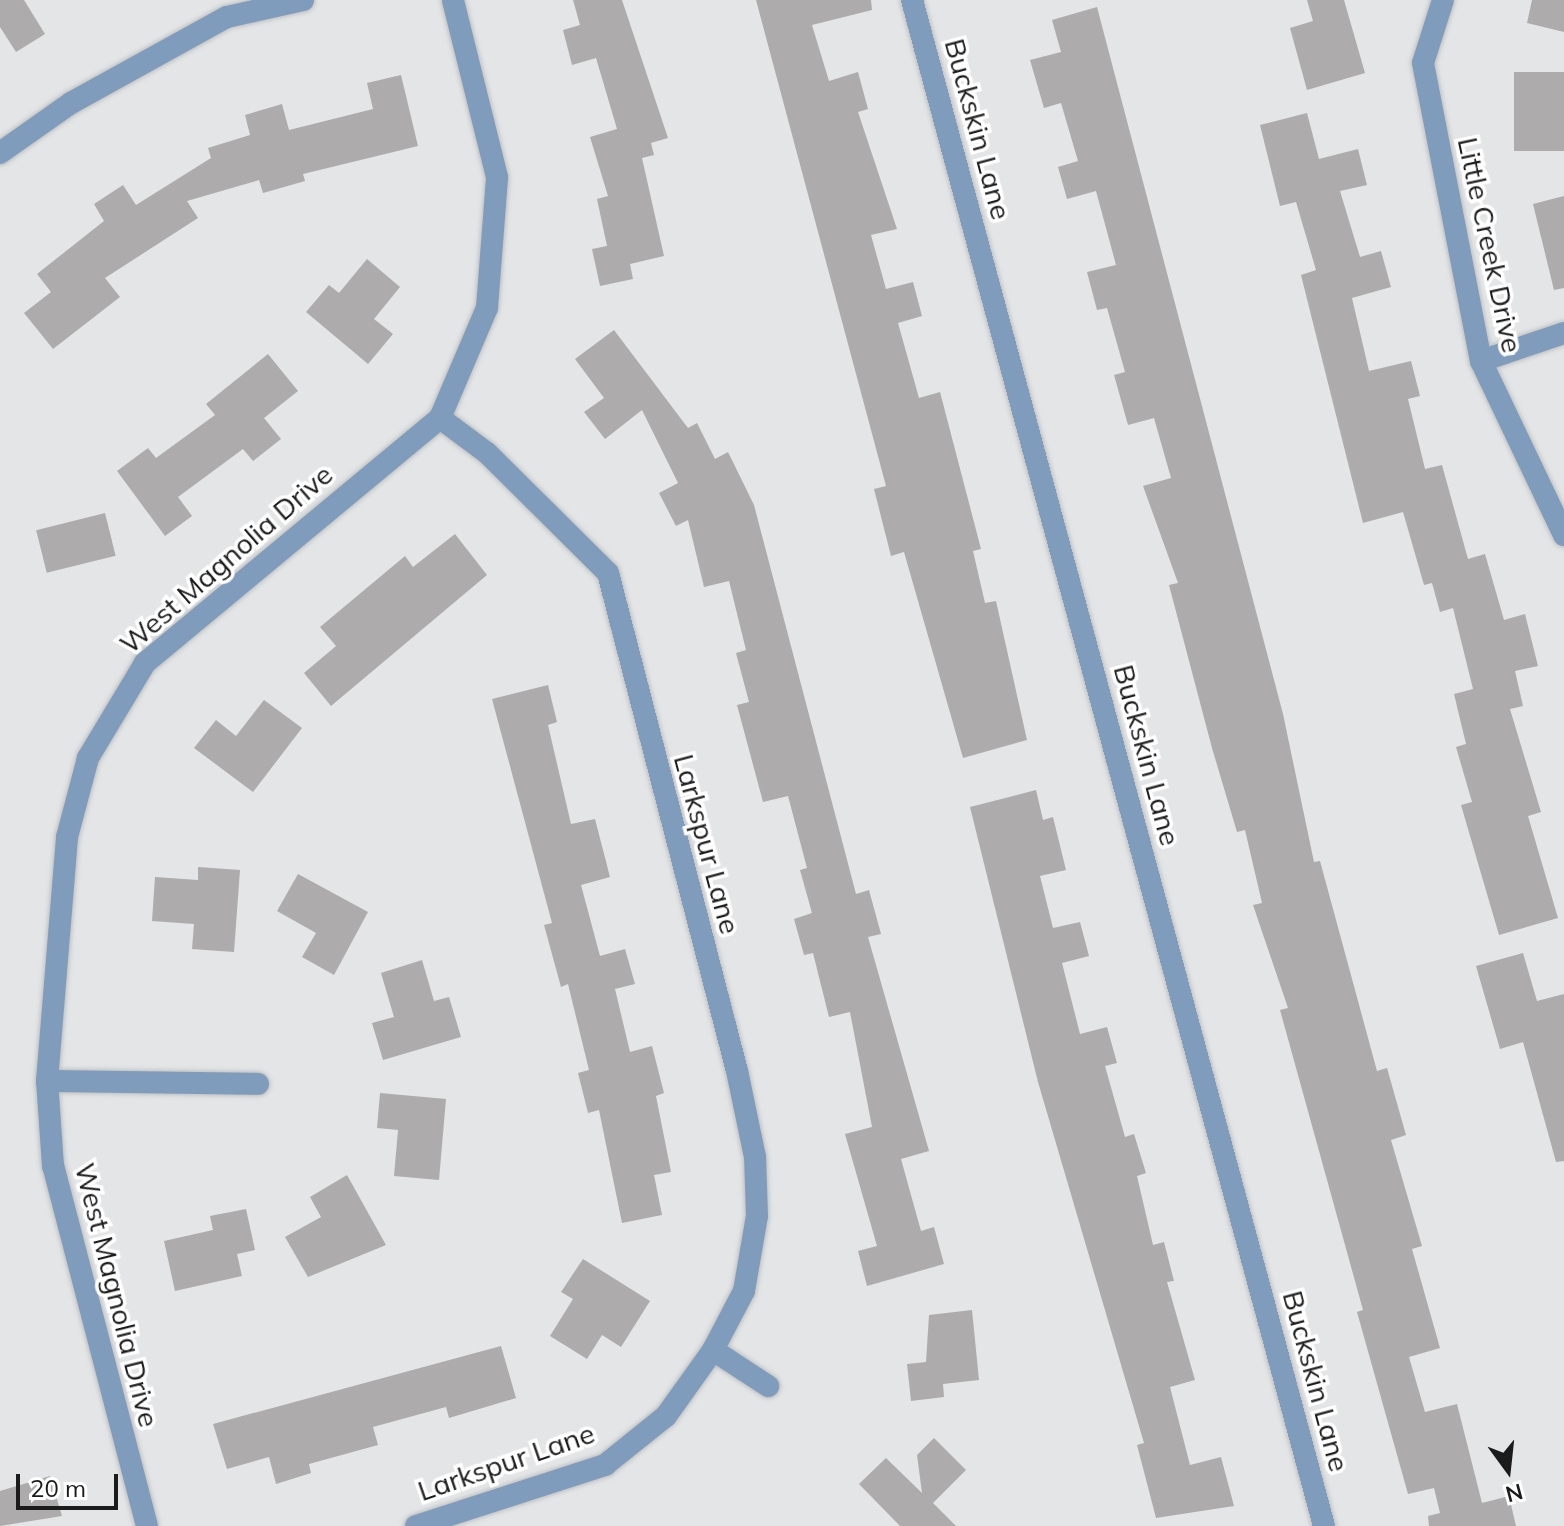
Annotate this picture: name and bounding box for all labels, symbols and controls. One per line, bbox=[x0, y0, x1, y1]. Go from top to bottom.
street label: Buckskin Lane bbox=[938, 35, 1018, 223]
street label: Little Creek Drive bbox=[1451, 134, 1529, 356]
street label: West Magnolia Drive bbox=[113, 458, 339, 660]
street label: Buckskin Lane bbox=[1107, 661, 1187, 849]
street label: Larkspur Lane bbox=[667, 751, 747, 937]
street label: West Magnolia Drive bbox=[68, 1160, 166, 1430]
street label: Buckskin Lane bbox=[1276, 1287, 1356, 1475]
street label: Larkspur Lane bbox=[413, 1416, 599, 1508]
north arrow bbox=[1468, 1430, 1548, 1510]
scale bar bbox=[20, 1458, 122, 1508]
text: 20 m bbox=[30, 1473, 86, 1503]
text: N bbox=[1503, 1478, 1526, 1509]

